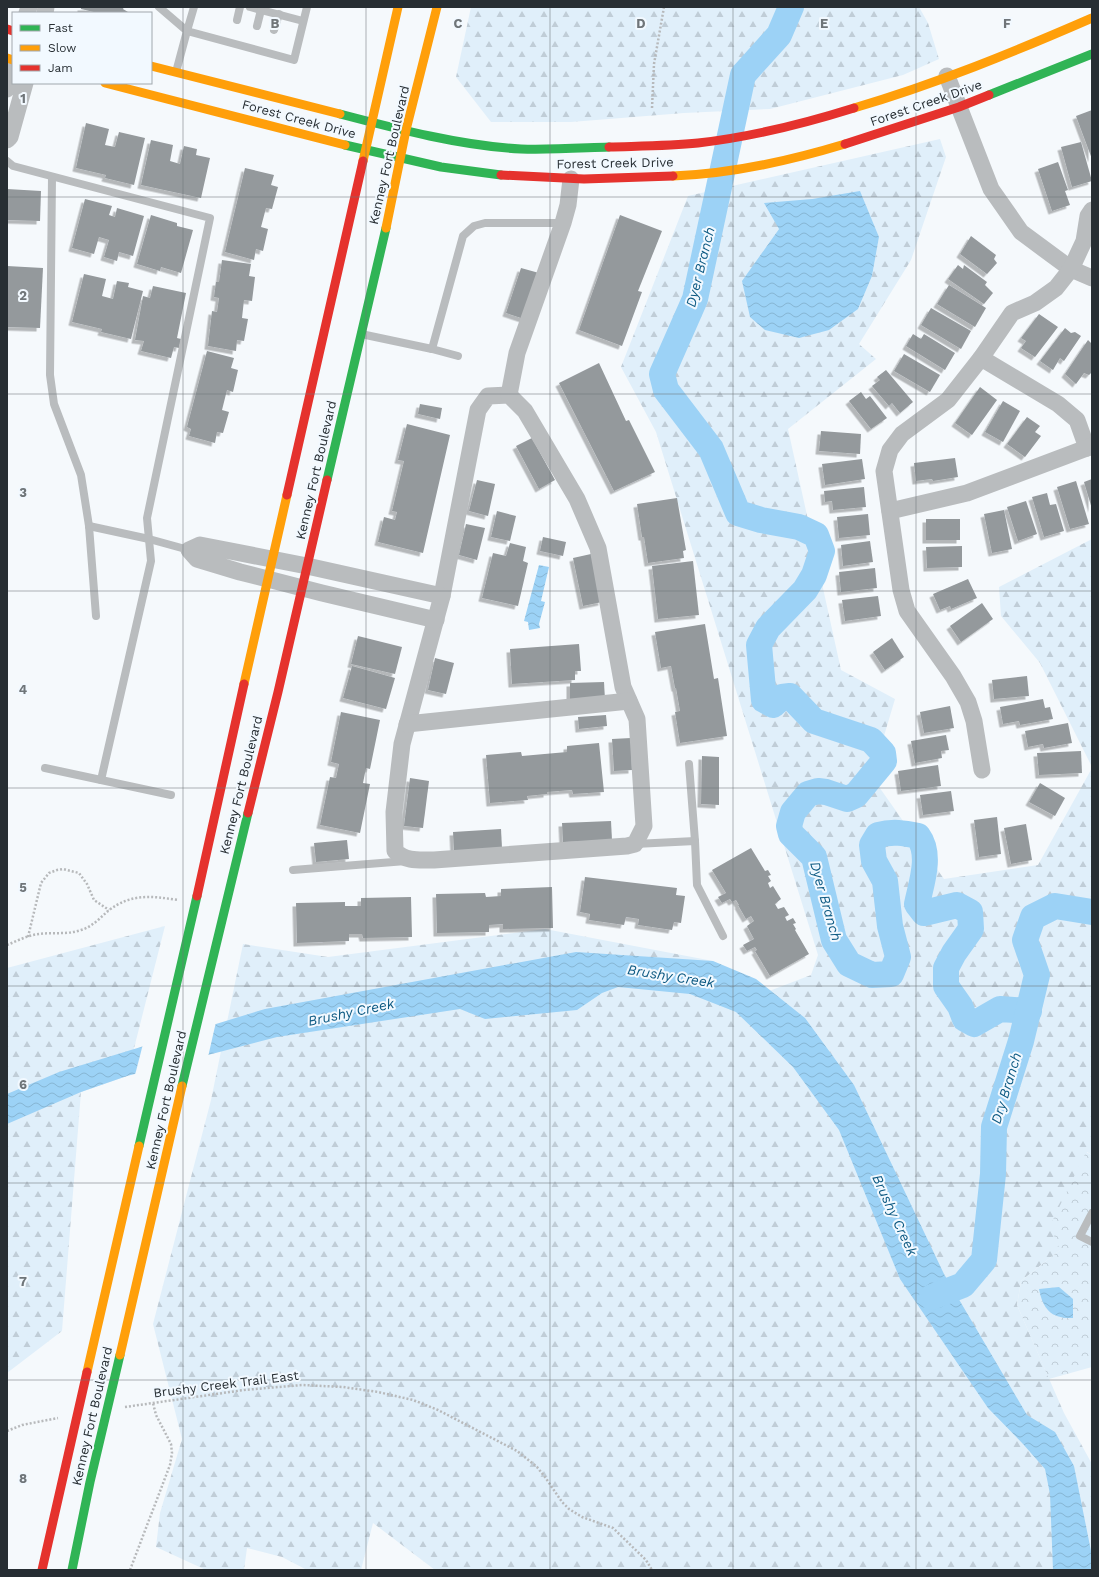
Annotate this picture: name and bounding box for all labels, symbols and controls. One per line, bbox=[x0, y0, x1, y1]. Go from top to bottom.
legend bbox=[12, 12, 152, 84]
text: B bbox=[271, 16, 280, 31]
text: C bbox=[454, 16, 463, 31]
text: D bbox=[636, 16, 646, 31]
text: E bbox=[820, 16, 828, 31]
text: F bbox=[1003, 16, 1011, 31]
text: Fast bbox=[48, 21, 73, 35]
text: Slow bbox=[48, 41, 76, 55]
text: Jam bbox=[48, 61, 73, 75]
street label: Forest Creek Drive bbox=[868, 77, 984, 129]
street label: Kenney Fort Boulevard bbox=[366, 84, 412, 226]
text: 1 bbox=[20, 91, 26, 106]
street label: Forest Creek Drive bbox=[240, 97, 358, 141]
street label: Forest Creek Drive bbox=[556, 154, 674, 172]
water label: Dyer Branch bbox=[682, 225, 718, 309]
text: 2 bbox=[19, 288, 27, 303]
street label: Kenney Fort Boulevard bbox=[293, 399, 339, 541]
text: 3 bbox=[19, 485, 27, 500]
text: 4 bbox=[19, 682, 28, 697]
street label: Kenney Fort Boulevard bbox=[217, 714, 265, 856]
water label: Dyer Branch bbox=[807, 859, 845, 943]
text: 5 bbox=[19, 880, 27, 895]
water label: Brushy Creek bbox=[626, 961, 716, 991]
water label: Brushy Creek bbox=[306, 995, 396, 1029]
street label: Kenney Fort Boulevard bbox=[143, 1029, 189, 1171]
water label: Dry Branch bbox=[988, 1050, 1024, 1126]
text: 6 bbox=[19, 1077, 27, 1092]
water label: Brushy Creek bbox=[869, 1172, 921, 1259]
text: 7 bbox=[19, 1274, 27, 1289]
street label: Kenney Fort Boulevard bbox=[69, 1345, 115, 1487]
street label: Brushy Creek Trail East bbox=[152, 1368, 300, 1400]
text: 8 bbox=[19, 1471, 27, 1486]

